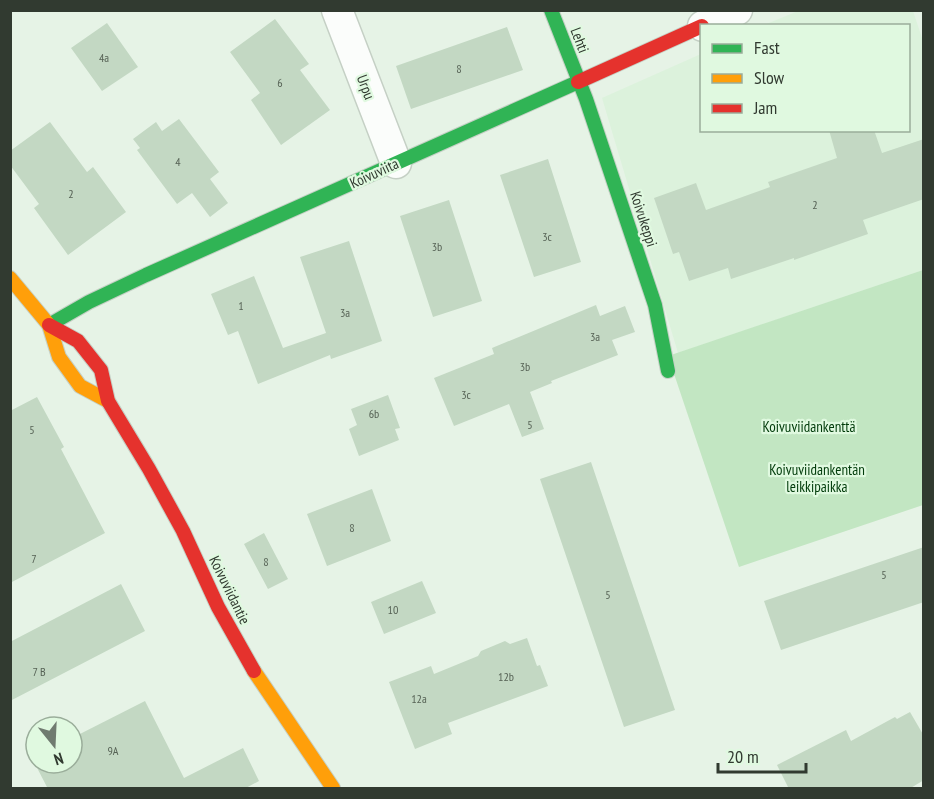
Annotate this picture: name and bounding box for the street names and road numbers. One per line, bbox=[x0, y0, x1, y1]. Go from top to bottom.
street label: Lehti bbox=[567, 25, 593, 55]
street label: Urpu bbox=[353, 72, 379, 102]
street label: Koivuviita bbox=[347, 154, 401, 192]
street label: Koivukeppi bbox=[626, 189, 662, 249]
street label: Koivuviidantie bbox=[205, 553, 255, 627]

